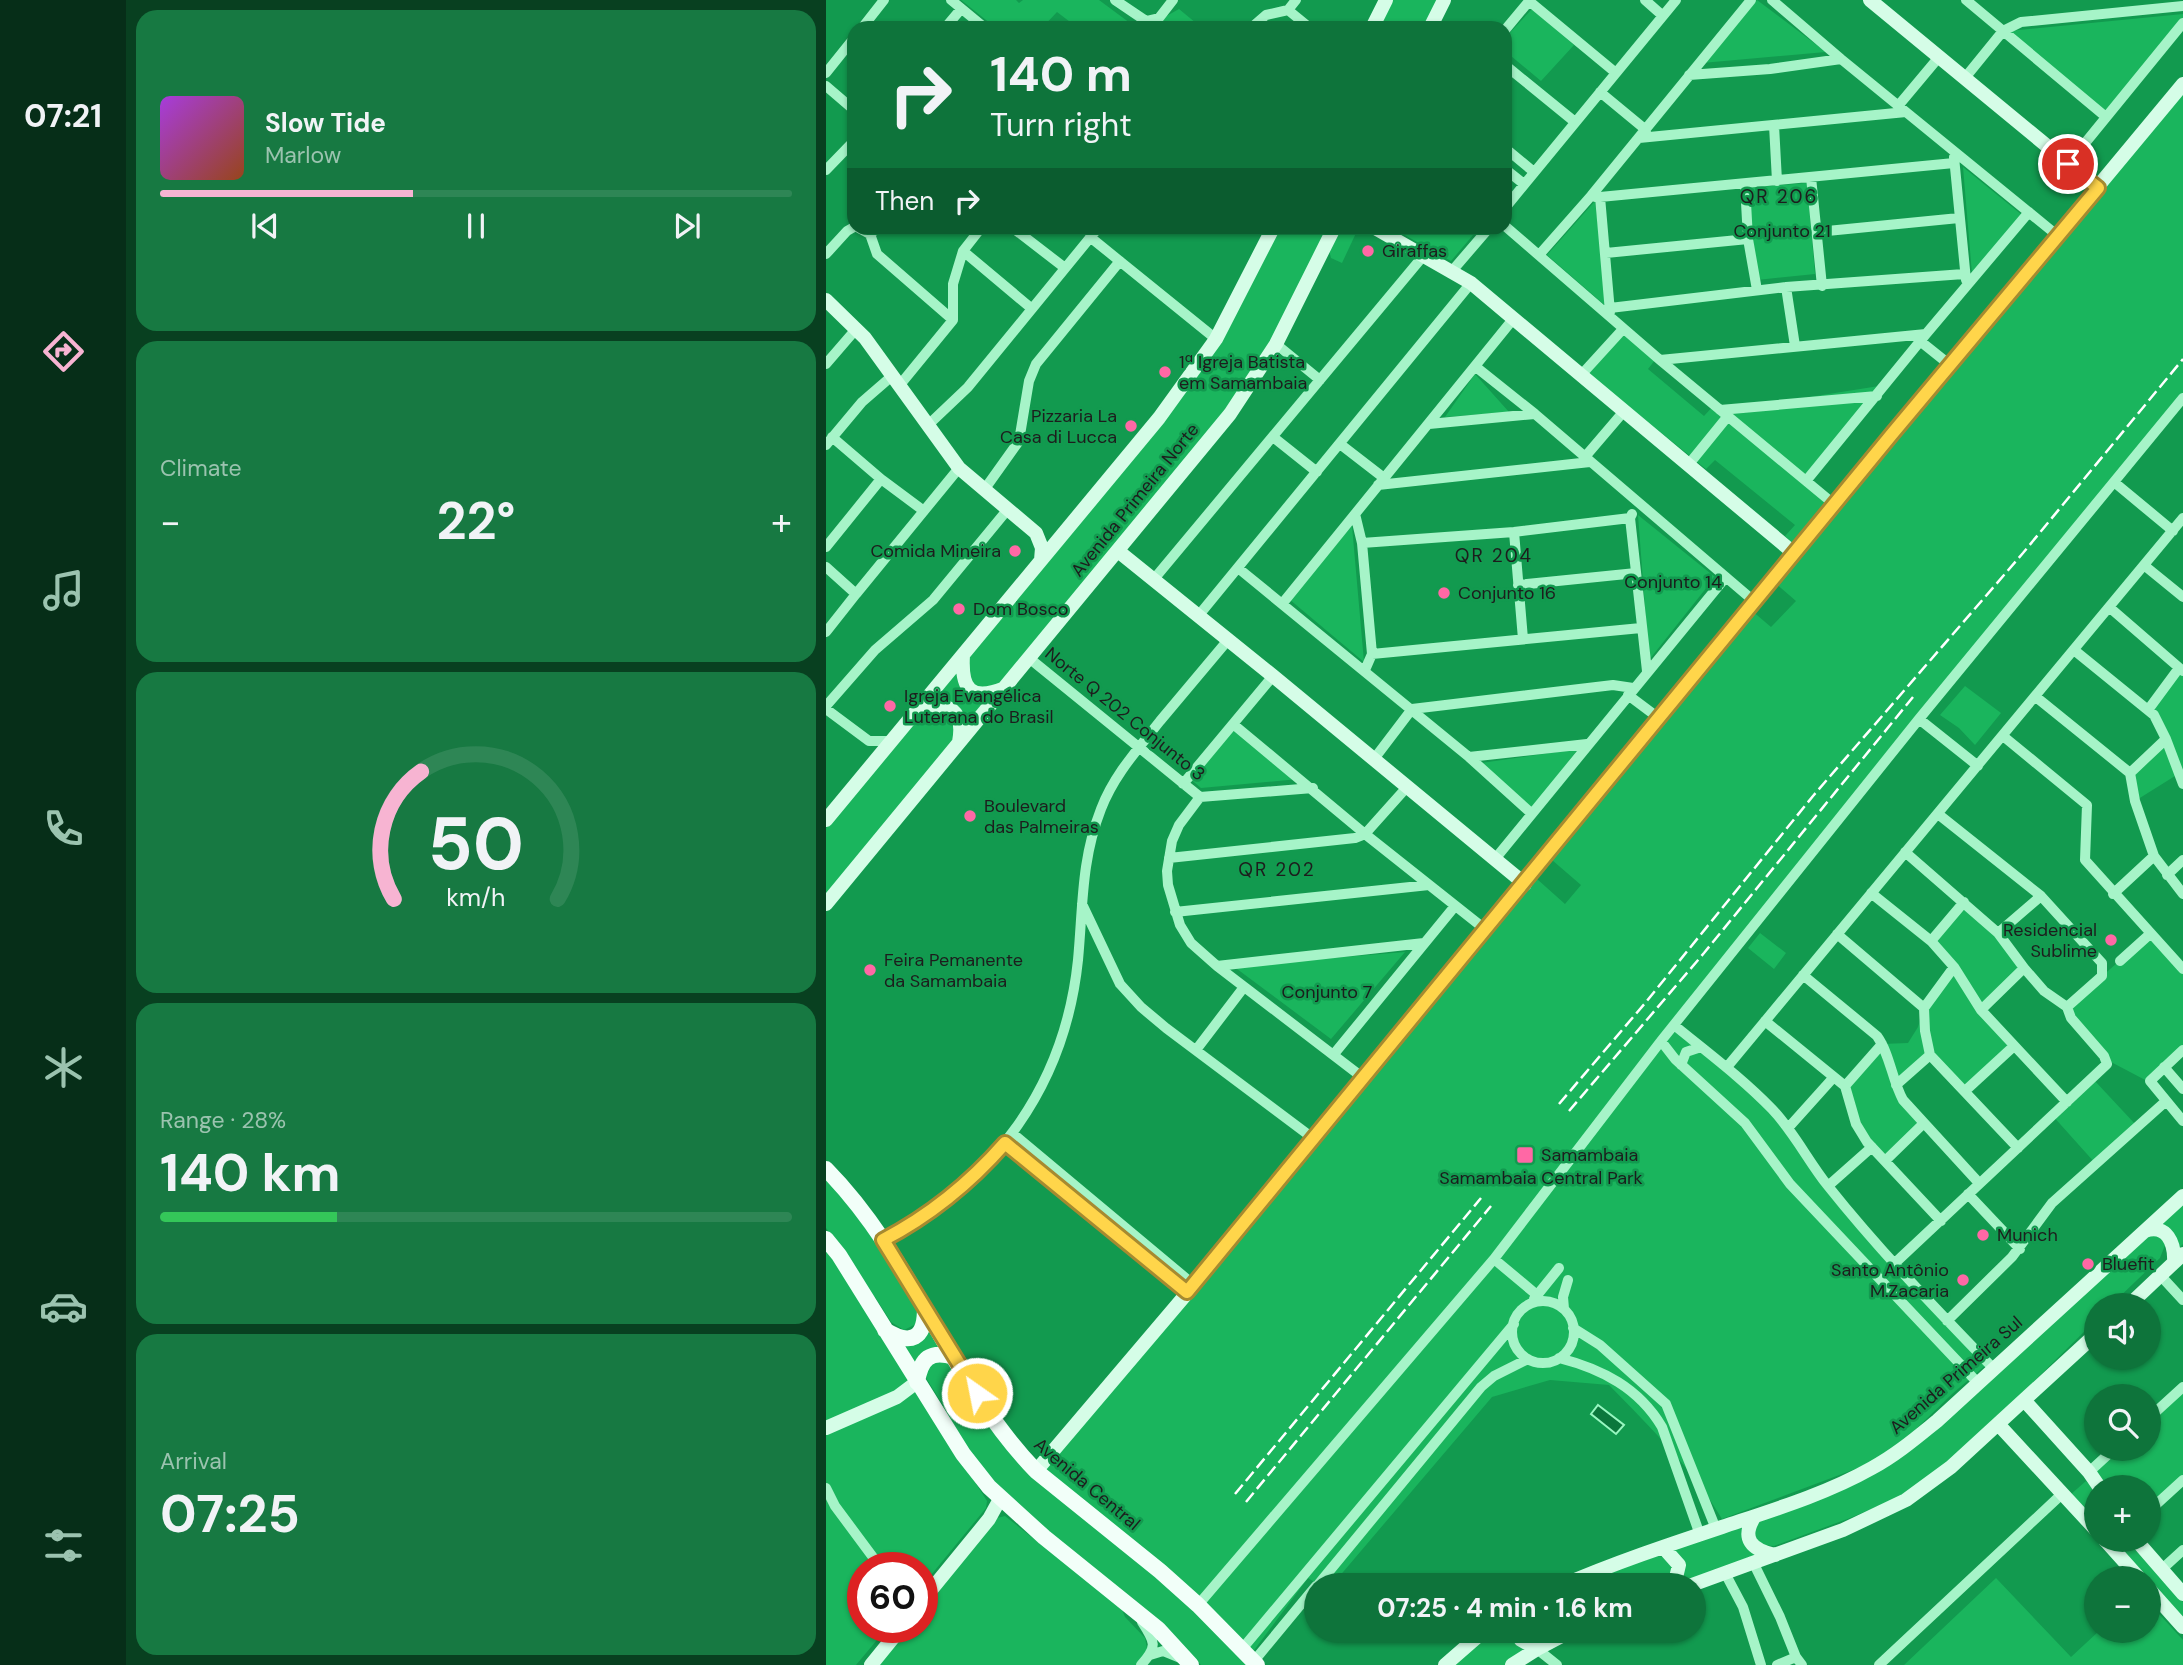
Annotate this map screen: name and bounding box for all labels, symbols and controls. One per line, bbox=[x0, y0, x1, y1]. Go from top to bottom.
text: 140 m bbox=[990, 42, 1132, 106]
icon: right bbox=[875, 49, 966, 140]
text: 07:21 bbox=[24, 95, 102, 137]
text: Turn right bbox=[990, 104, 1132, 146]
text: Slow Tide bbox=[265, 106, 386, 140]
pin bbox=[2038, 134, 2098, 194]
text: Marlow bbox=[265, 140, 341, 170]
icon: arrive bbox=[2049, 145, 2087, 183]
icon: right bbox=[948, 182, 986, 220]
text: Then bbox=[875, 184, 934, 218]
district label: QR 206 bbox=[1740, 184, 1818, 209]
icon: previous bbox=[246, 207, 284, 245]
icon: pause bbox=[457, 207, 495, 245]
icon: next bbox=[668, 207, 706, 245]
park label: Conjunto 21 bbox=[1733, 219, 1831, 243]
place label: Giraffas bbox=[1382, 239, 1447, 263]
marker: Giraffas bbox=[1360, 243, 1376, 259]
icon: directions bbox=[39, 327, 88, 376]
place label: 1ª Igreja Batista em Samambaia bbox=[1179, 350, 1307, 395]
marker: 1ª Igreja Batista em Samambaia bbox=[1157, 364, 1173, 380]
place label: Pizzaria La Casa di Lucca bbox=[1000, 404, 1117, 449]
street label: Avenida Primeira Norte bbox=[1066, 418, 1204, 582]
marker: Pizzaria La Casa di Lucca bbox=[1123, 418, 1139, 434]
text: Climate bbox=[160, 453, 242, 483]
text: 22° bbox=[437, 487, 515, 555]
text: − bbox=[160, 497, 181, 547]
text: + bbox=[771, 497, 792, 547]
place label: Comida Mineira bbox=[870, 539, 1001, 563]
marker: Comida Mineira bbox=[1007, 543, 1023, 559]
district label: QR 204 bbox=[1455, 543, 1533, 568]
icon: music bbox=[39, 566, 88, 615]
park label: Conjunto 14 bbox=[1624, 570, 1722, 594]
place label: Conjunto 16 bbox=[1458, 581, 1556, 605]
marker: Conjunto 16 bbox=[1436, 585, 1452, 601]
place label: Dom Bosco bbox=[973, 597, 1068, 621]
marker: Dom Bosco bbox=[951, 601, 967, 617]
street label: Norte Q 202 Conjunto 3 bbox=[1040, 642, 1210, 786]
place label: Igreja Evangélica Luterana do Brasil bbox=[904, 684, 1054, 729]
marker: Igreja Evangélica Luterana do Brasil bbox=[882, 698, 898, 714]
place label: Boulevard das Palmeiras bbox=[984, 794, 1099, 839]
text: 50 bbox=[428, 797, 524, 892]
icon: phone bbox=[39, 804, 88, 853]
marker: Boulevard das Palmeiras bbox=[962, 808, 978, 824]
district label: QR 202 bbox=[1238, 857, 1316, 882]
text: km/h bbox=[446, 880, 506, 913]
place label: Residencial Sublime bbox=[2003, 918, 2097, 963]
marker: Residencial Sublime bbox=[2103, 932, 2119, 948]
place label: Feira Pemanente da Samambaia bbox=[884, 948, 1023, 993]
marker: Feira Pemanente da Samambaia bbox=[862, 962, 878, 978]
park label: Conjunto 7 bbox=[1282, 980, 1372, 1004]
icon: climate bbox=[39, 1043, 88, 1092]
text: Range · 28% bbox=[160, 1105, 286, 1135]
text: 140 km bbox=[160, 1139, 341, 1207]
place label: Samambaia bbox=[1541, 1143, 1638, 1167]
marker: Samambaia bbox=[1515, 1145, 1535, 1165]
park label: Samambaia Central Park bbox=[1439, 1166, 1643, 1190]
place label: Munich bbox=[1997, 1223, 2058, 1247]
marker: Munich bbox=[1975, 1227, 1991, 1243]
place label: Bluefit bbox=[2102, 1252, 2155, 1276]
marker: Bluefit bbox=[2080, 1256, 2096, 1272]
place label: Santo Antônio M.Zacaria bbox=[1831, 1258, 1949, 1303]
marker: Santo Antônio M.Zacaria bbox=[1955, 1272, 1971, 1288]
icon: car bbox=[39, 1282, 88, 1331]
map controls bbox=[2084, 1293, 2161, 1643]
button: sound bbox=[2084, 1293, 2161, 1370]
street label: Avenida Primeira Sul bbox=[1884, 1311, 2028, 1439]
position arrow bbox=[940, 1356, 1014, 1430]
button: search bbox=[2084, 1384, 2161, 1461]
street label: Avenida Central bbox=[1029, 1432, 1145, 1536]
text: Arrival bbox=[160, 1446, 227, 1476]
button: + bbox=[2084, 1475, 2161, 1552]
text: 07:25 bbox=[160, 1480, 300, 1548]
icon: filters bbox=[39, 1521, 88, 1570]
speed limit sign: 60 bbox=[847, 1552, 938, 1643]
button: − bbox=[2084, 1566, 2161, 1643]
text: 07:25 · 4 min · 1.6 km bbox=[1377, 1591, 1633, 1625]

